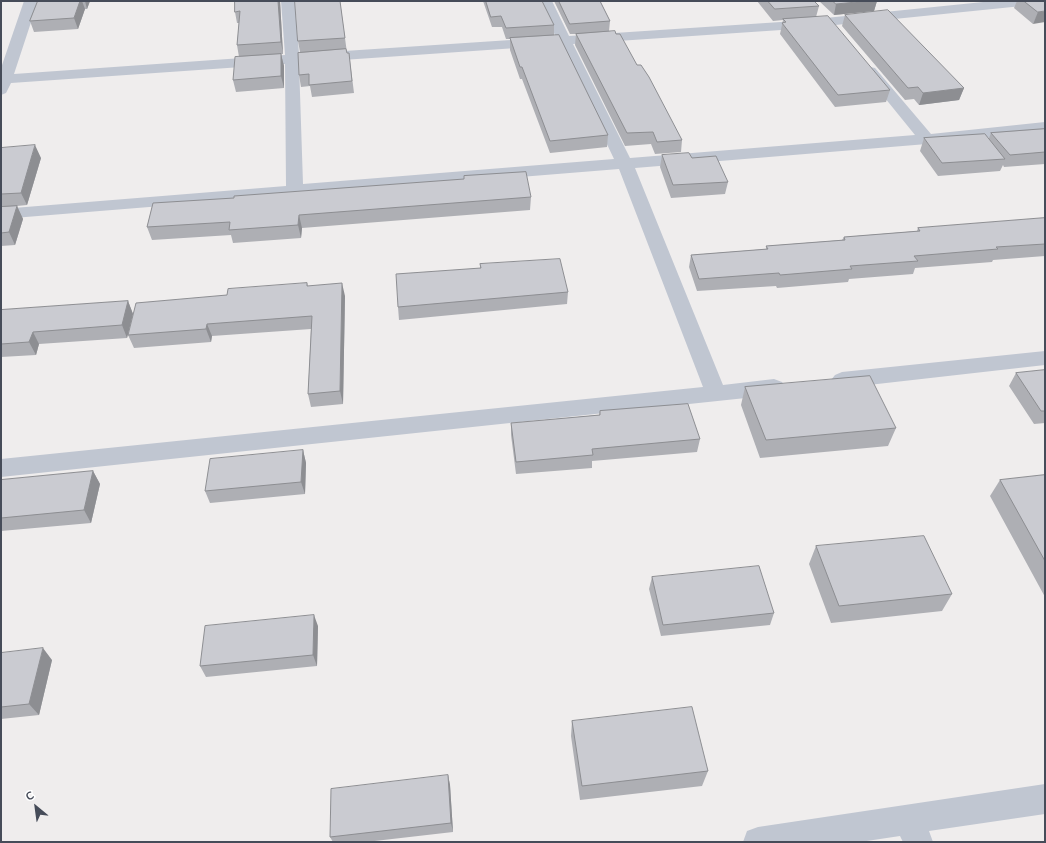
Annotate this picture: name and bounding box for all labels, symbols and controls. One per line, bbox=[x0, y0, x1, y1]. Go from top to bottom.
north arrow bbox=[16, 787, 56, 827]
text: С bbox=[23, 788, 37, 804]

